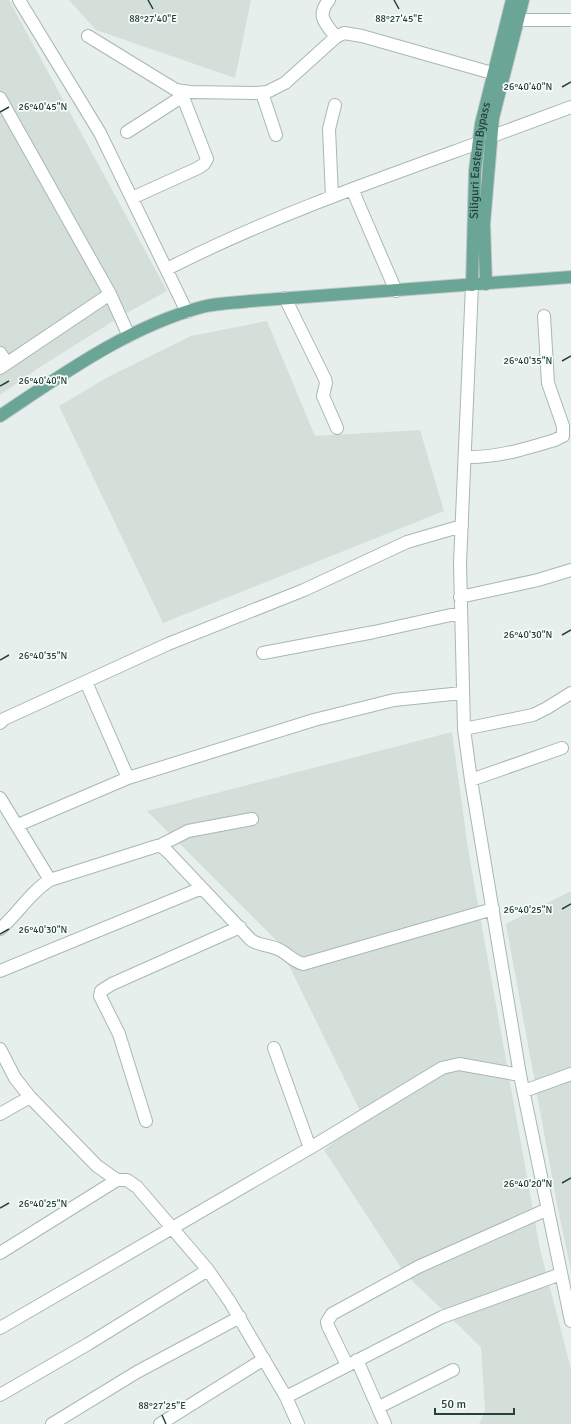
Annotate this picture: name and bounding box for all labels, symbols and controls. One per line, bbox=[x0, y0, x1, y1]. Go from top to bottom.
text: 88°27'40"E bbox=[129, 13, 177, 25]
text: 88°27'45"E bbox=[375, 13, 423, 25]
text: 26°40'40"N bbox=[504, 81, 552, 93]
text: 26°40'45"N bbox=[19, 101, 67, 113]
street label: Siliguri Eastern Bypass bbox=[467, 101, 494, 219]
text: 26°40'35"N bbox=[504, 355, 552, 367]
text: 26°40'40"N bbox=[19, 375, 67, 387]
text: 26°40'30"N bbox=[504, 629, 552, 641]
text: 26°40'35"N bbox=[19, 650, 67, 662]
text: 26°40'25"N bbox=[504, 904, 552, 916]
text: 26°40'30"N bbox=[19, 924, 67, 936]
text: 26°40'20"N bbox=[504, 1178, 552, 1190]
text: 26°40'25"N bbox=[19, 1198, 67, 1210]
scale bar bbox=[435, 1390, 514, 1416]
text: 50 m bbox=[441, 1397, 466, 1412]
text: 88°27'25"E bbox=[138, 1400, 186, 1412]

